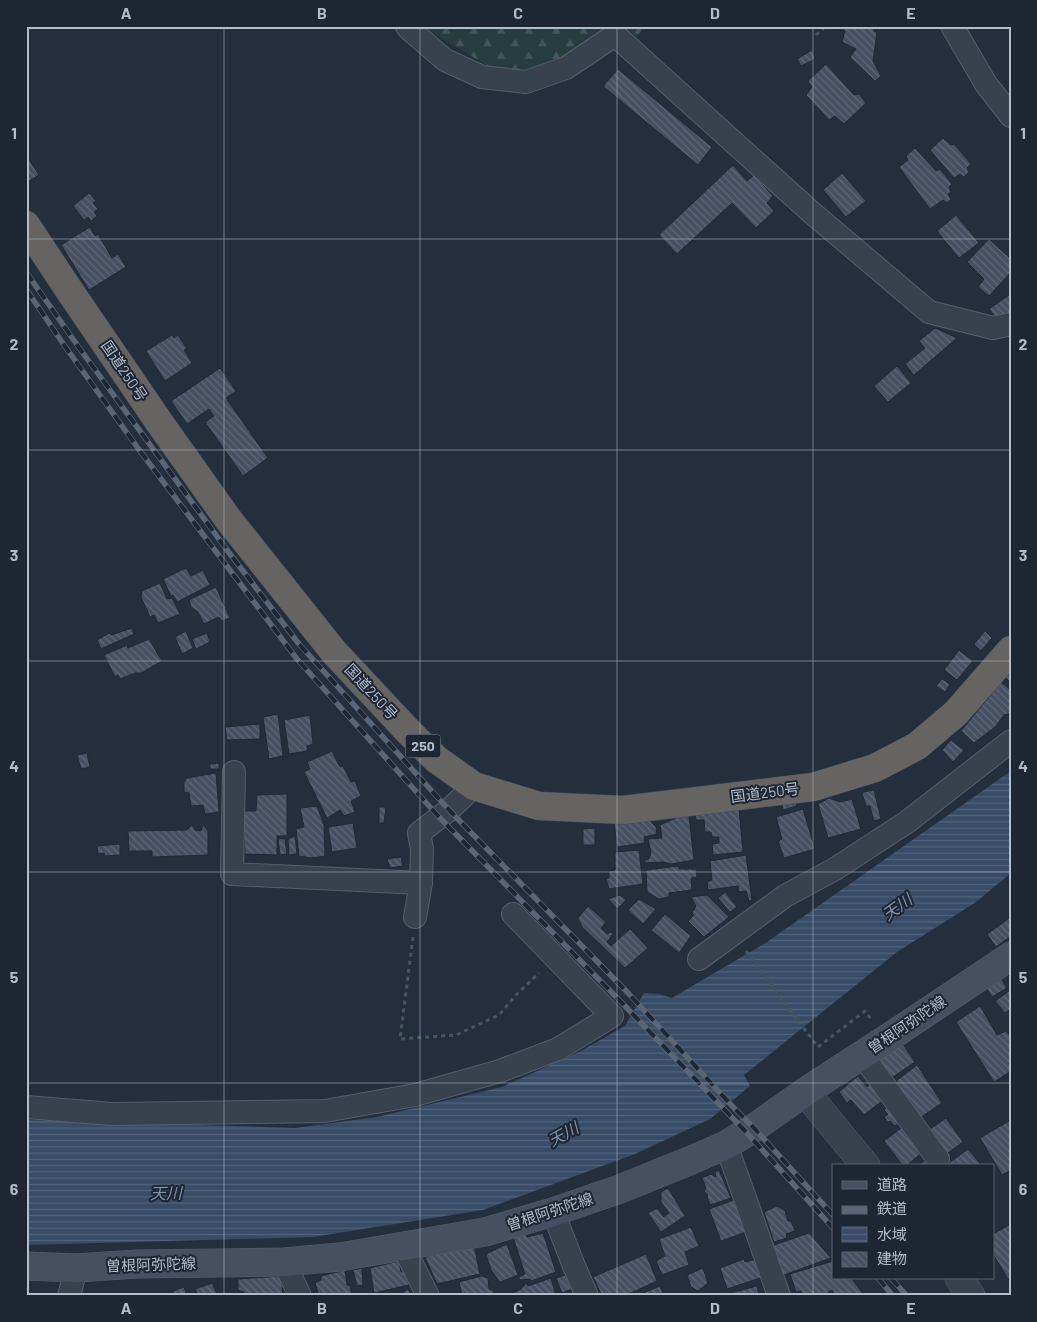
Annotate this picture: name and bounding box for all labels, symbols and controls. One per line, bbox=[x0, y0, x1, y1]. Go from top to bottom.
text: A bbox=[121, 3, 132, 22]
text: B bbox=[317, 3, 327, 22]
text: C bbox=[513, 3, 523, 22]
text: D bbox=[710, 3, 720, 22]
text: E bbox=[906, 3, 916, 22]
text: 1 bbox=[11, 123, 17, 142]
text: 1 bbox=[1020, 123, 1026, 142]
text: 2 bbox=[10, 334, 19, 353]
text: 2 bbox=[1019, 334, 1028, 353]
street label: 国道250号 bbox=[98, 337, 152, 404]
text: 3 bbox=[10, 545, 18, 564]
text: 3 bbox=[1019, 545, 1027, 564]
street label: 国道250号 bbox=[342, 660, 402, 723]
road number: 250 bbox=[406, 734, 440, 758]
text: 4 bbox=[9, 756, 19, 775]
text: 4 bbox=[1018, 756, 1028, 775]
street label: 国道250号 bbox=[729, 779, 800, 805]
water label: 天川 bbox=[878, 888, 917, 924]
text: 5 bbox=[10, 967, 19, 986]
text: 5 bbox=[1019, 967, 1028, 986]
street label: 曽根阿弥陀線 bbox=[864, 992, 949, 1057]
water label: 天川 bbox=[544, 1117, 583, 1150]
legend bbox=[832, 1164, 994, 1280]
text: 道路 bbox=[877, 1175, 907, 1193]
text: 6 bbox=[10, 1179, 19, 1198]
text: 6 bbox=[1019, 1179, 1028, 1198]
water label: 天川 bbox=[150, 1183, 184, 1202]
street label: 曽根阿弥陀線 bbox=[504, 1189, 595, 1234]
text: 鉄道 bbox=[877, 1199, 907, 1217]
text: 水域 bbox=[877, 1225, 907, 1243]
text: 建物 bbox=[877, 1249, 907, 1267]
street label: 曽根阿弥陀線 bbox=[106, 1253, 196, 1275]
text: A bbox=[121, 1298, 132, 1317]
text: B bbox=[317, 1298, 327, 1317]
text: C bbox=[513, 1298, 523, 1317]
text: D bbox=[710, 1298, 720, 1317]
text: E bbox=[906, 1298, 916, 1317]

